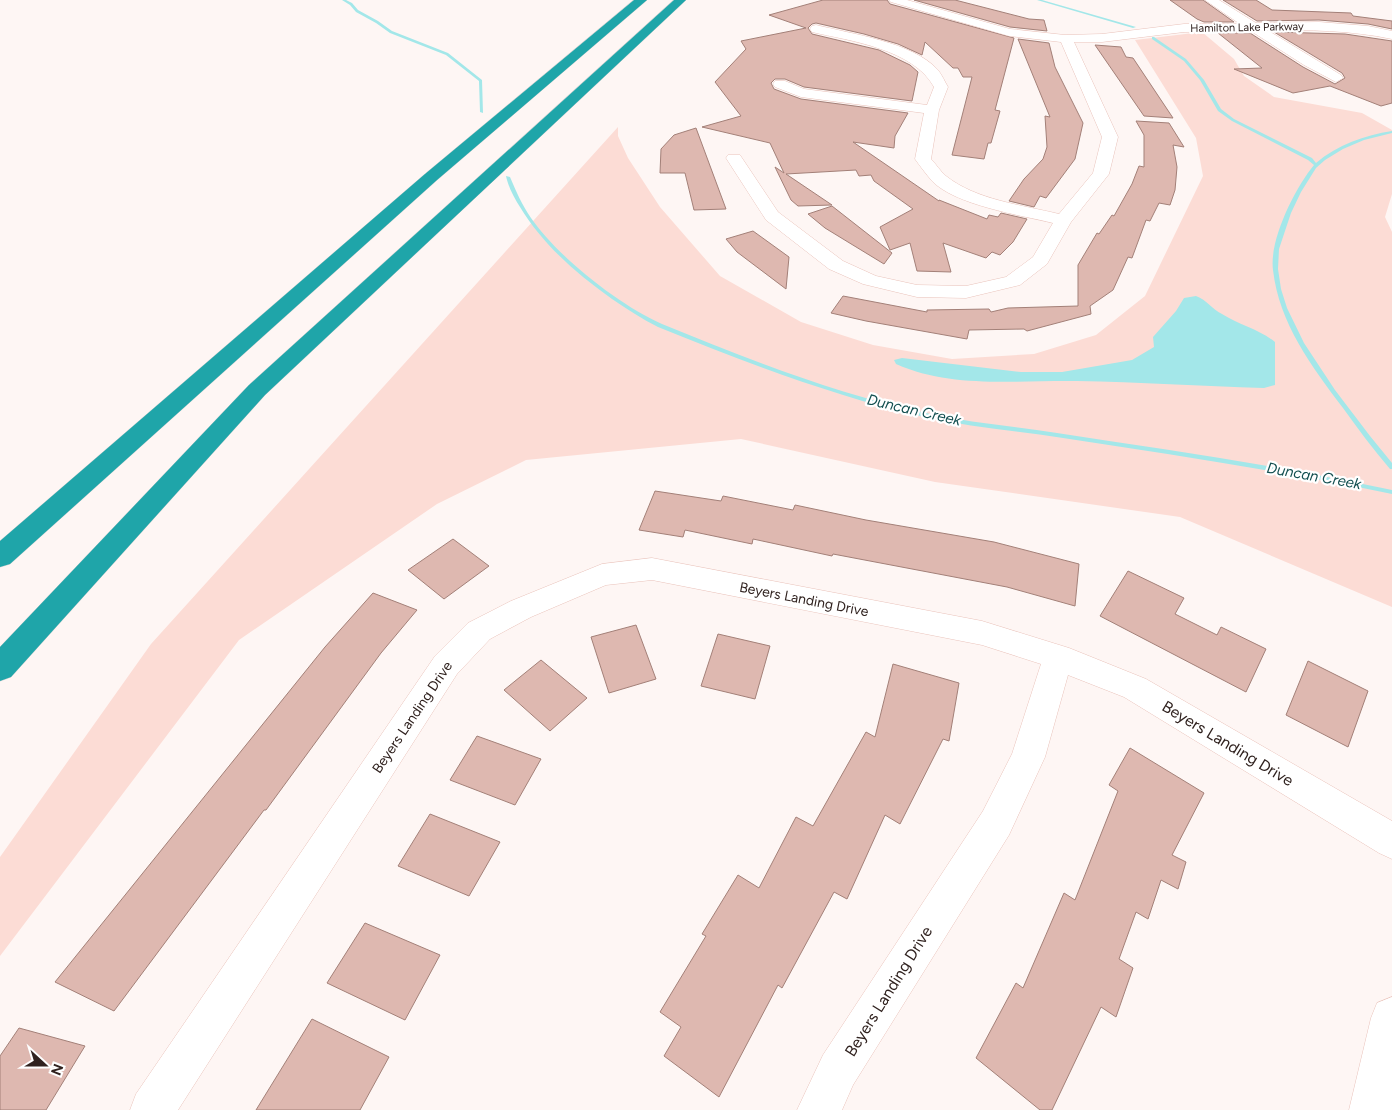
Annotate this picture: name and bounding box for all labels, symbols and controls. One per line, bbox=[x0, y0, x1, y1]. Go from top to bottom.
street label: Hamilton Lake Parkway bbox=[1190, 20, 1304, 35]
water label: Duncan Creek bbox=[865, 390, 963, 430]
water label: Duncan Creek bbox=[1265, 459, 1363, 493]
street label: Beyers Landing Drive bbox=[738, 579, 870, 620]
street label: Beyers Landing Drive bbox=[369, 658, 456, 776]
street label: Beyers Landing Drive bbox=[1159, 697, 1297, 790]
street label: Beyers Landing Drive bbox=[841, 922, 936, 1060]
north arrow bbox=[20, 1040, 70, 1090]
text: N bbox=[47, 1061, 67, 1078]

